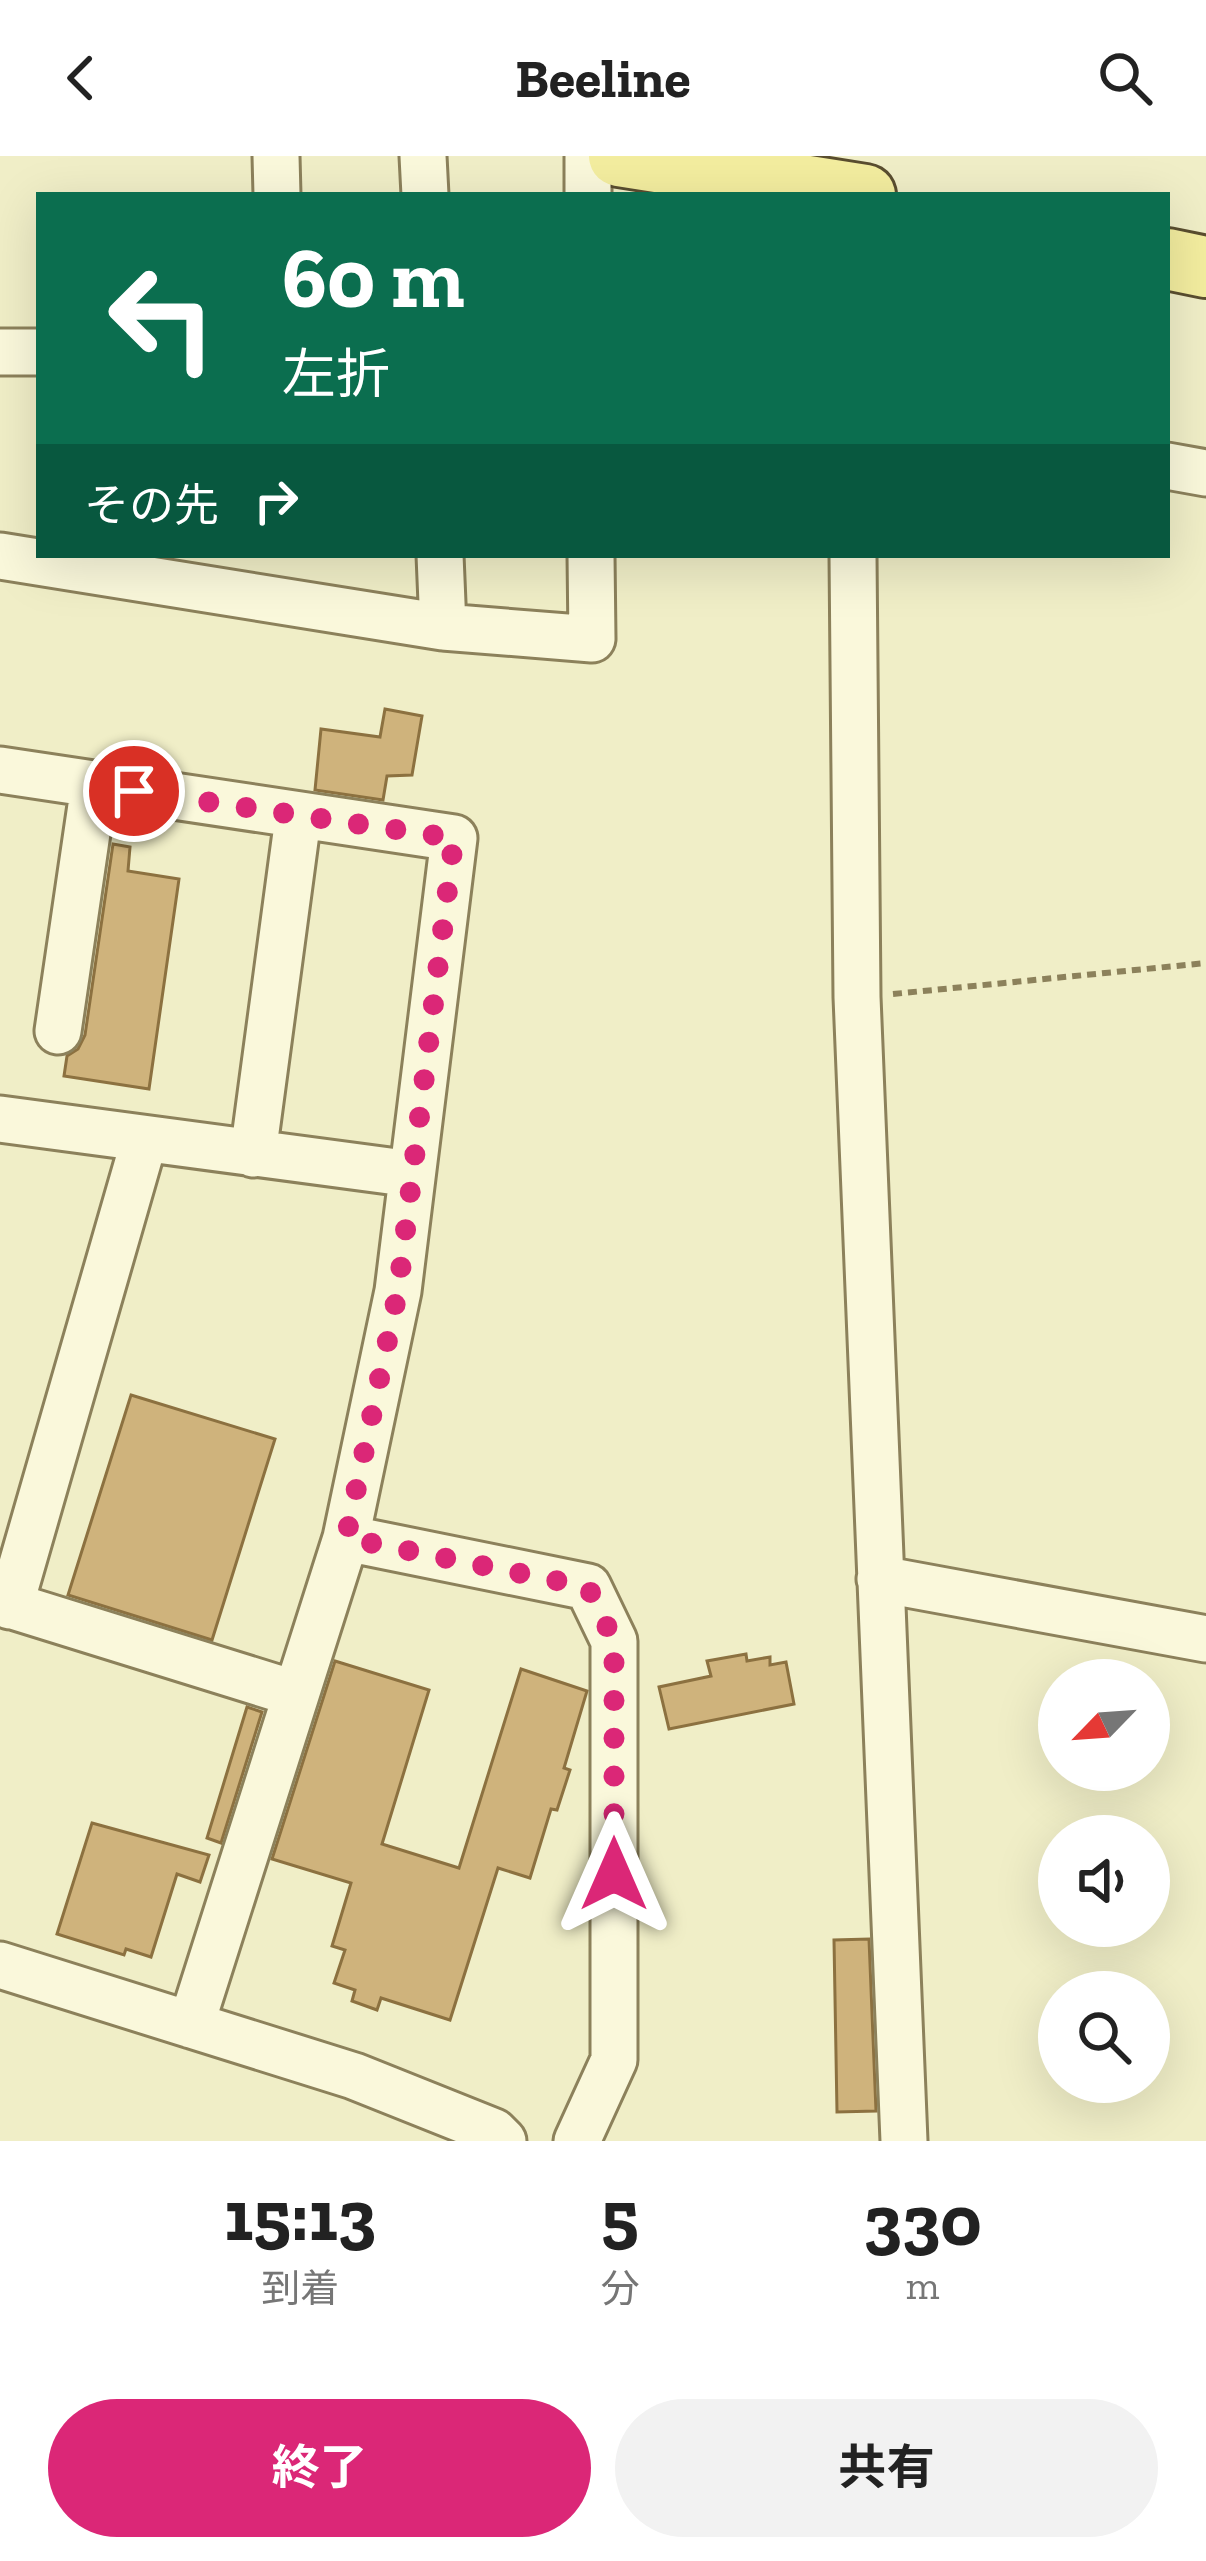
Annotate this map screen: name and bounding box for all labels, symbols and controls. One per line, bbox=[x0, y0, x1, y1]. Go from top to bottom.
icon: back bbox=[48, 45, 114, 111]
icon: search bbox=[1092, 45, 1158, 111]
text: Beeline bbox=[515, 46, 691, 111]
text: 60 m bbox=[282, 228, 465, 329]
icon: left bbox=[84, 240, 240, 396]
text: 左折 bbox=[282, 342, 390, 407]
icon: right bbox=[243, 468, 309, 534]
text: その先 bbox=[84, 479, 219, 533]
pin bbox=[83, 740, 185, 842]
icon: arrive bbox=[101, 758, 167, 824]
north arrow bbox=[1038, 1659, 1170, 1791]
map controls bbox=[1038, 1659, 1170, 2103]
position arrow bbox=[551, 1811, 677, 1937]
button: sound bbox=[1038, 1815, 1170, 1947]
button: search bbox=[1038, 1971, 1170, 2103]
text: 15:13 bbox=[224, 2172, 376, 2258]
text: 5 bbox=[601, 2172, 639, 2258]
text: 330 bbox=[864, 2177, 982, 2263]
text: m bbox=[906, 2262, 940, 2309]
text: 到着 bbox=[261, 2265, 339, 2312]
text: 分 bbox=[600, 2265, 639, 2312]
button: 終了 bbox=[48, 2399, 591, 2537]
button: 共有 bbox=[615, 2399, 1158, 2537]

